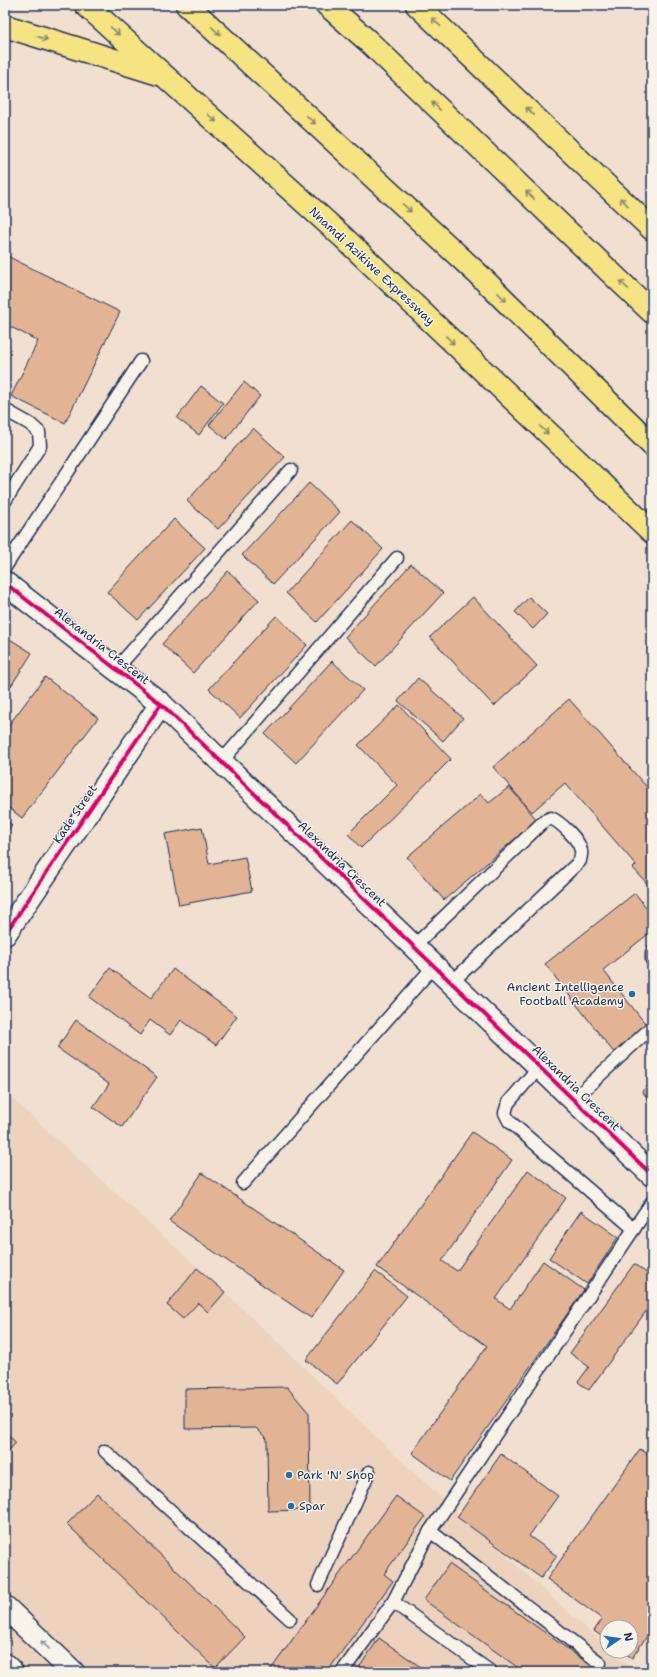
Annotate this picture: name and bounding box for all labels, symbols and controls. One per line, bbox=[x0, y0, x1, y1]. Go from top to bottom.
one-way arrow bbox=[431, 17, 441, 27]
one-way arrow bbox=[110, 26, 120, 35]
one-way arrow bbox=[211, 27, 221, 36]
one-way arrow bbox=[36, 35, 49, 42]
one-way arrow bbox=[431, 101, 441, 111]
one-way arrow bbox=[525, 107, 535, 116]
one-way arrow bbox=[207, 113, 217, 123]
one-way arrow bbox=[306, 115, 316, 124]
one-way arrow bbox=[525, 191, 535, 200]
one-way arrow bbox=[619, 197, 629, 206]
street label: Nnamdi Azikiwe Expressway bbox=[306, 203, 438, 329]
one-way arrow bbox=[402, 203, 412, 213]
one-way arrow bbox=[619, 280, 629, 290]
one-way arrow bbox=[497, 292, 507, 302]
one-way arrow bbox=[445, 335, 455, 345]
one-way arrow bbox=[539, 425, 550, 434]
street label: Alexandria Crescent bbox=[51, 604, 153, 688]
street label: Kade Street bbox=[49, 781, 101, 847]
street label: Alexandria Crescent bbox=[294, 818, 390, 910]
place label: Ancient Intelligence Football Academy bbox=[507, 979, 624, 1009]
marker: Ancient Intelligence Football Academy bbox=[627, 989, 637, 999]
street label: Alexandria Crescent bbox=[528, 1042, 624, 1134]
place label: Park 'N' Shop bbox=[297, 1467, 374, 1483]
marker: Park 'N' Shop bbox=[284, 1470, 294, 1480]
place label: Spar bbox=[299, 1498, 325, 1514]
marker: Spar bbox=[286, 1501, 296, 1511]
north arrow bbox=[599, 1619, 639, 1659]
text: N bbox=[620, 1631, 637, 1643]
one-way arrow bbox=[40, 1640, 50, 1650]

